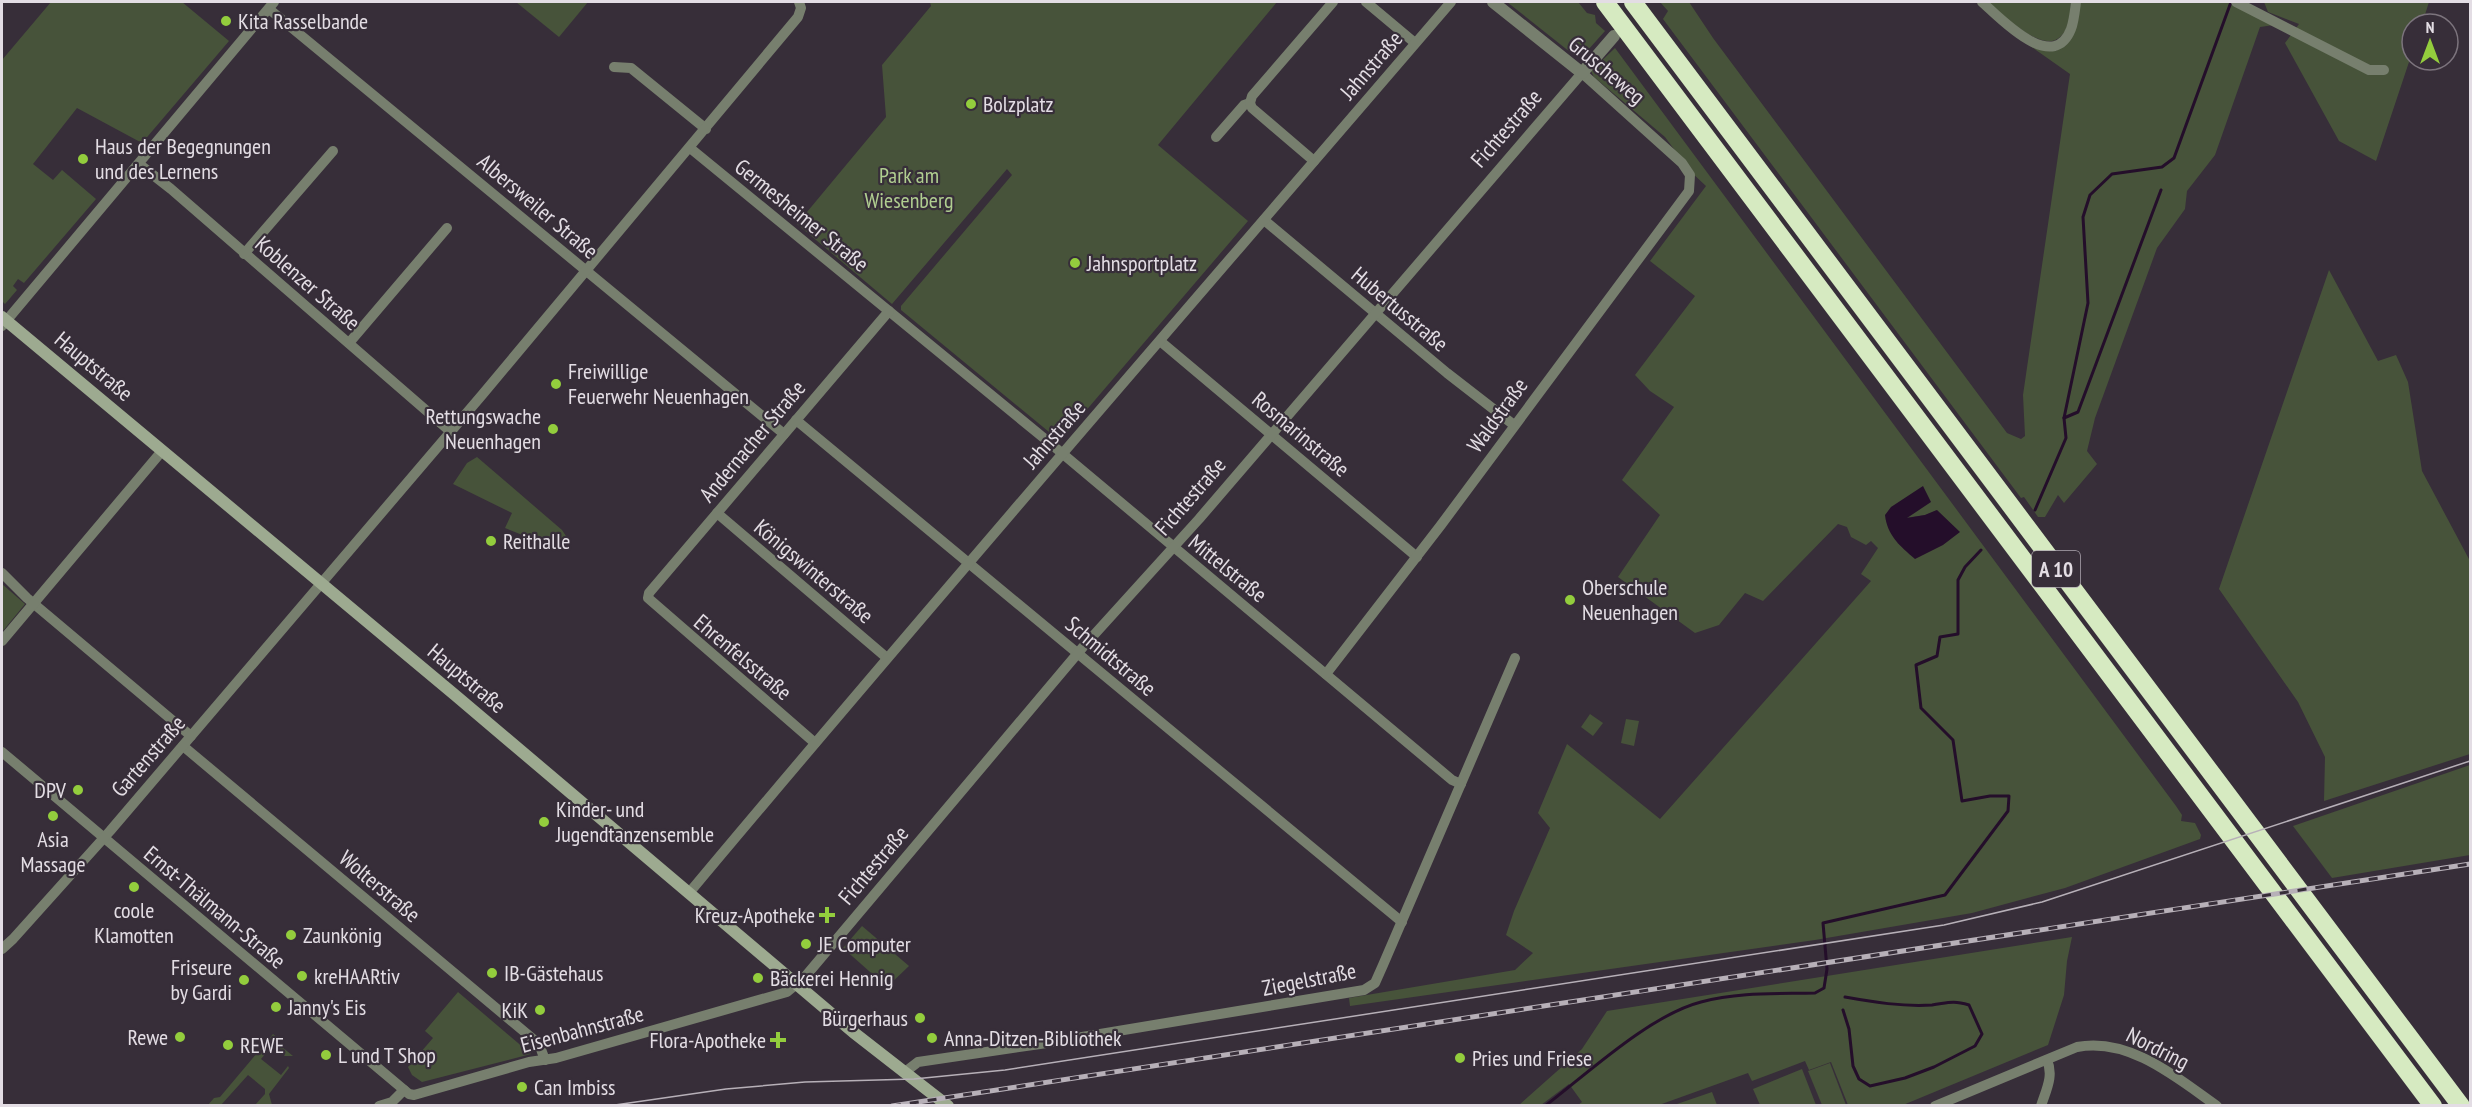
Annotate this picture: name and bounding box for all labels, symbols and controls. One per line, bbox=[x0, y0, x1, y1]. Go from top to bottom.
place label: Kita Rasselbande bbox=[238, 7, 368, 35]
north arrow bbox=[2400, 12, 2460, 72]
marker: Kita Rasselbande bbox=[219, 14, 233, 28]
text: N bbox=[2426, 17, 2434, 37]
street label: Jahnstraße bbox=[1333, 25, 1408, 106]
street label: Gruscheweg bbox=[1563, 30, 1651, 110]
street label: Fichtestraße bbox=[1464, 83, 1548, 173]
place label: Bolzplatz bbox=[983, 90, 1053, 118]
marker: Bolzplatz bbox=[964, 97, 978, 111]
place label: Haus der Begegnungen und des Lernens bbox=[95, 132, 271, 185]
street label: Albersweiler Straße bbox=[472, 147, 604, 265]
marker: Haus der Begegnungen und des Lernens bbox=[76, 152, 90, 166]
street label: Germesheimer Straße bbox=[729, 152, 875, 278]
park label: Park am Wiesenberg bbox=[865, 161, 954, 214]
street label: Koblenzer Straße bbox=[250, 230, 366, 336]
place label: Jahnsportplatz bbox=[1086, 249, 1197, 277]
marker: Jahnsportplatz bbox=[1068, 256, 1082, 270]
street label: Hubertusstraße bbox=[1346, 260, 1454, 358]
street label: Hauptstraße bbox=[49, 325, 139, 407]
place label: Freiwillige Feuerwehr Neuenhagen bbox=[568, 357, 749, 410]
street label: Waldstraße bbox=[1461, 372, 1533, 458]
street label: Andernacher Straße bbox=[693, 374, 811, 508]
marker: Freiwillige Feuerwehr Neuenhagen bbox=[549, 377, 563, 391]
street label: Rosmarinstraße bbox=[1247, 385, 1355, 483]
street label: Jahnstraße bbox=[1016, 394, 1091, 475]
place label: Rettungswache Neuenhagen bbox=[426, 402, 541, 455]
marker: Rettungswache Neuenhagen bbox=[546, 422, 560, 436]
street label: Fichtestraße bbox=[1148, 451, 1232, 541]
street label: Königswinterstraße bbox=[749, 513, 879, 629]
place label: Reithalle bbox=[503, 527, 570, 555]
street label: Mittelstraße bbox=[1183, 528, 1273, 608]
marker: Reithalle bbox=[484, 534, 498, 548]
road number: A 10 bbox=[2032, 551, 2080, 587]
place label: Oberschule Neuenhagen bbox=[1582, 573, 1678, 626]
marker: Oberschule Neuenhagen bbox=[1563, 593, 1577, 607]
street label: Ehrenfelsstraße bbox=[688, 608, 798, 706]
street label: Schmidtstraße bbox=[1060, 610, 1162, 702]
street label: Hauptstraße bbox=[422, 637, 512, 719]
street label: Gartenstraße bbox=[105, 709, 191, 803]
place label: DPV bbox=[34, 776, 67, 804]
marker: DPV bbox=[71, 783, 85, 797]
place label: Kinder- und Jugendtanzensemble bbox=[555, 795, 714, 848]
marker: Asia Massage bbox=[46, 809, 60, 823]
marker: Kinder- und Jugendtanzensemble bbox=[537, 815, 551, 829]
street label: Fichtestraße bbox=[832, 820, 914, 910]
place label: Asia Massage bbox=[20, 825, 86, 878]
street label: Ernst-Thälmann-Straße bbox=[138, 840, 292, 974]
street label: Wolterstraße bbox=[334, 844, 426, 928]
marker: coole Klamotten bbox=[127, 880, 141, 894]
place label: coole Klamotten bbox=[94, 896, 174, 949]
place label: Kreuz-Apotheke bbox=[695, 901, 815, 929]
marker: Kreuz-Apotheke bbox=[820, 908, 834, 922]
place label: Zaunkönig bbox=[303, 921, 382, 949]
marker: Zaunkönig bbox=[284, 928, 298, 942]
place label: JE Computer bbox=[817, 930, 911, 958]
marker: JE Computer bbox=[799, 937, 813, 951]
place label: Friseure by Gardi bbox=[170, 953, 232, 1006]
street label: Ziegelstraße bbox=[1260, 956, 1358, 1002]
place label: IB-Gästehaus bbox=[504, 959, 603, 987]
place label: kreHAARtiv bbox=[314, 962, 400, 990]
place label: Bäckerei Hennig bbox=[770, 964, 893, 992]
marker: IB-Gästehaus bbox=[485, 966, 499, 980]
marker: kreHAARtiv bbox=[295, 969, 309, 983]
marker: Bäckerei Hennig bbox=[751, 971, 765, 985]
marker: Friseure by Gardi bbox=[237, 973, 251, 987]
place label: Janny's Eis bbox=[287, 993, 366, 1021]
place label: KiK bbox=[502, 996, 528, 1024]
street label: Eisenbahnstraße bbox=[517, 999, 647, 1059]
marker: Janny's Eis bbox=[269, 1000, 283, 1014]
marker: KiK bbox=[533, 1003, 547, 1017]
place label: Bürgerhaus bbox=[822, 1004, 908, 1032]
marker: Bürgerhaus bbox=[913, 1011, 927, 1025]
street label: Nordring bbox=[2122, 1020, 2194, 1076]
place label: Rewe bbox=[128, 1023, 168, 1051]
place label: Anna-Ditzen-Bibliothek bbox=[944, 1024, 1122, 1052]
place label: Flora-Apotheke bbox=[649, 1026, 766, 1054]
marker: Rewe bbox=[173, 1030, 187, 1044]
place label: REWE bbox=[240, 1031, 284, 1059]
marker: Anna-Ditzen-Bibliothek bbox=[925, 1031, 939, 1045]
marker: Flora-Apotheke bbox=[771, 1033, 785, 1047]
marker: REWE bbox=[221, 1038, 235, 1052]
place label: L und T Shop bbox=[338, 1041, 436, 1069]
place label: Pries und Friese bbox=[1472, 1044, 1592, 1072]
marker: L und T Shop bbox=[319, 1048, 333, 1062]
marker: Pries und Friese bbox=[1453, 1051, 1467, 1065]
place label: Can Imbiss bbox=[534, 1073, 616, 1101]
marker: Can Imbiss bbox=[515, 1080, 529, 1094]

